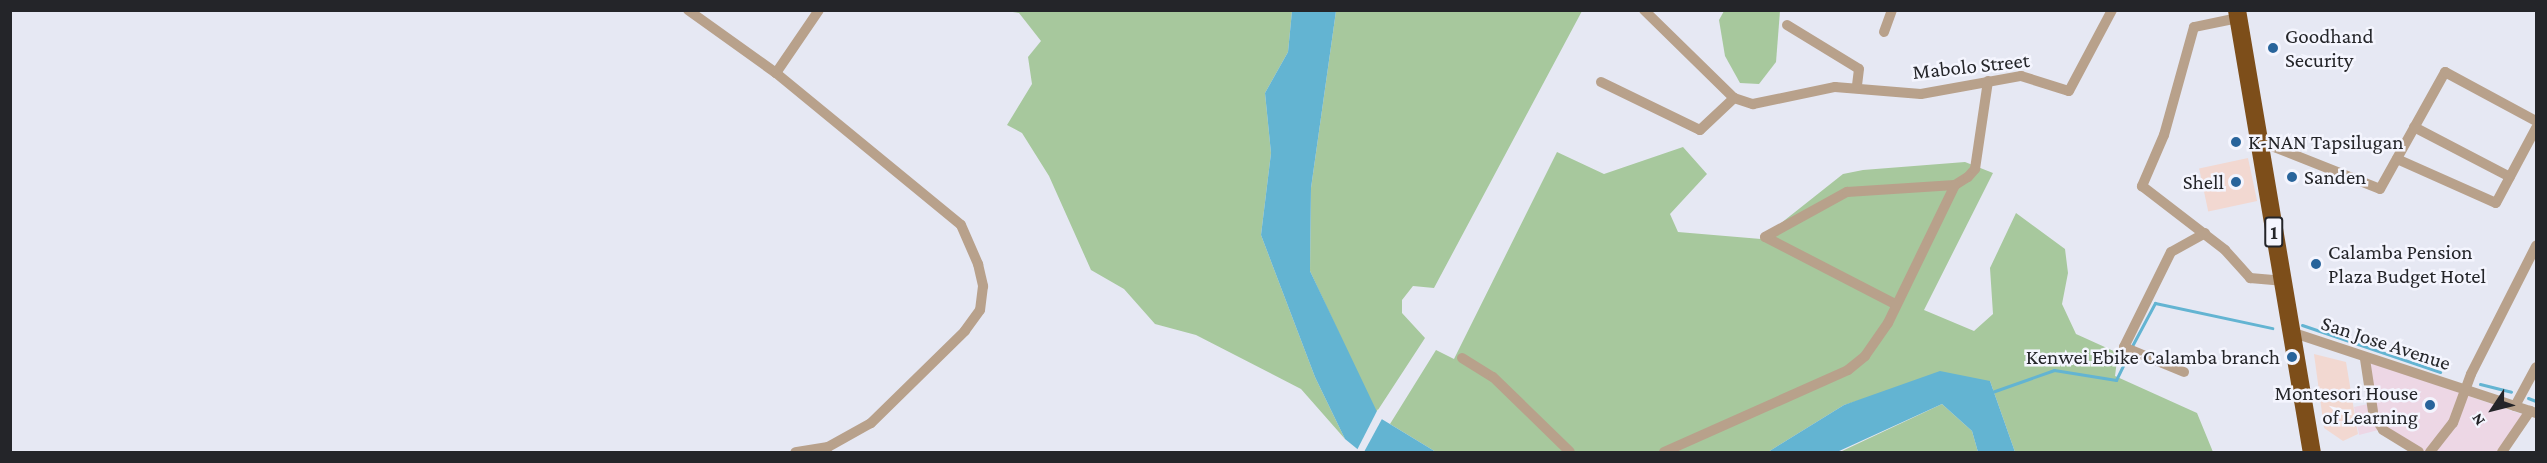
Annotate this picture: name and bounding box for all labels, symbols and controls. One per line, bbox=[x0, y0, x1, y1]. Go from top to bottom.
place label: Goodhand Security bbox=[2285, 23, 2374, 73]
marker: Goodhand Security bbox=[2266, 41, 2280, 55]
street label: Mabolo Street bbox=[1911, 47, 2031, 85]
place label: K-NAN Tapsilugan bbox=[2248, 129, 2404, 155]
marker: K-NAN Tapsilugan bbox=[2229, 135, 2243, 149]
place label: Sanden bbox=[2304, 164, 2366, 190]
place label: Shell bbox=[2183, 169, 2224, 195]
marker: Sanden bbox=[2285, 170, 2299, 184]
marker: Shell bbox=[2229, 175, 2243, 189]
road number: 1 bbox=[2264, 215, 2284, 249]
place label: Calamba Pension Plaza Budget Hotel bbox=[2328, 239, 2486, 289]
marker: Calamba Pension Plaza Budget Hotel bbox=[2309, 257, 2323, 271]
street label: San Jose Avenue bbox=[2318, 310, 2454, 376]
place label: Kenwei Ebike Calamba branch bbox=[2026, 344, 2280, 370]
marker: Kenwei Ebike Calamba branch bbox=[2285, 350, 2299, 364]
north arrow bbox=[2463, 379, 2523, 439]
place label: Montesori House of Learning bbox=[2274, 380, 2418, 430]
marker: Montesori House of Learning bbox=[2423, 398, 2437, 412]
text: N bbox=[2468, 410, 2488, 429]

